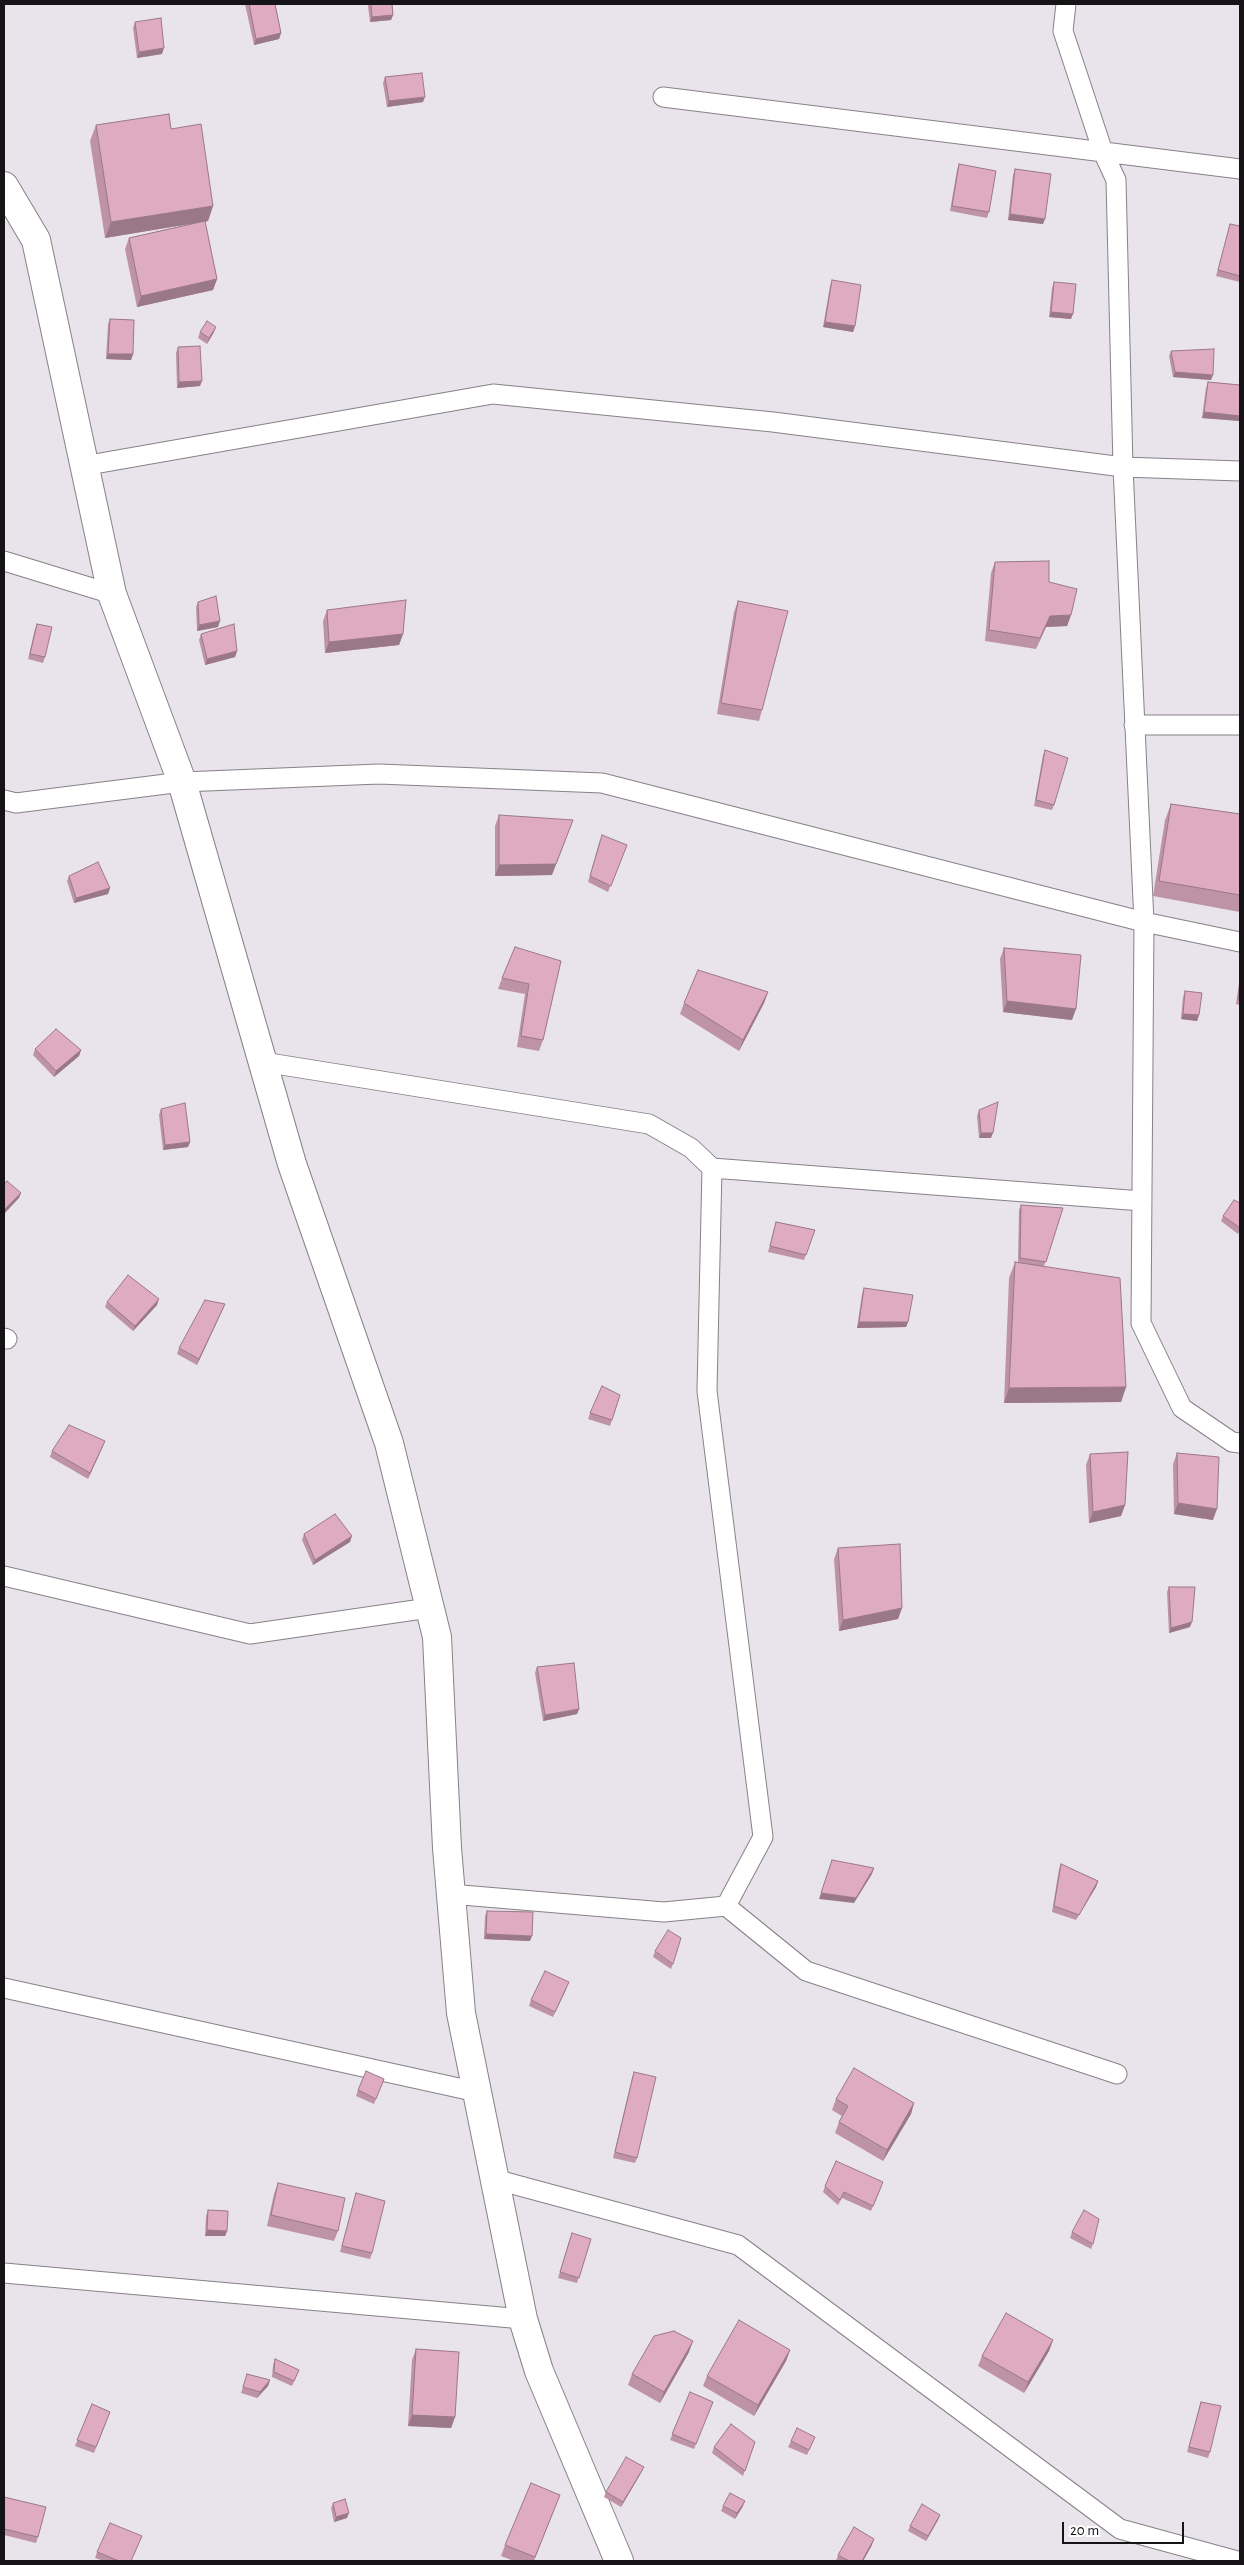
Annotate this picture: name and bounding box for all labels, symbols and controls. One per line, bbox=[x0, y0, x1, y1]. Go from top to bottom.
scale bar bbox=[1064, 2512, 1186, 2544]
text: 20 m bbox=[1070, 2523, 1099, 2538]

